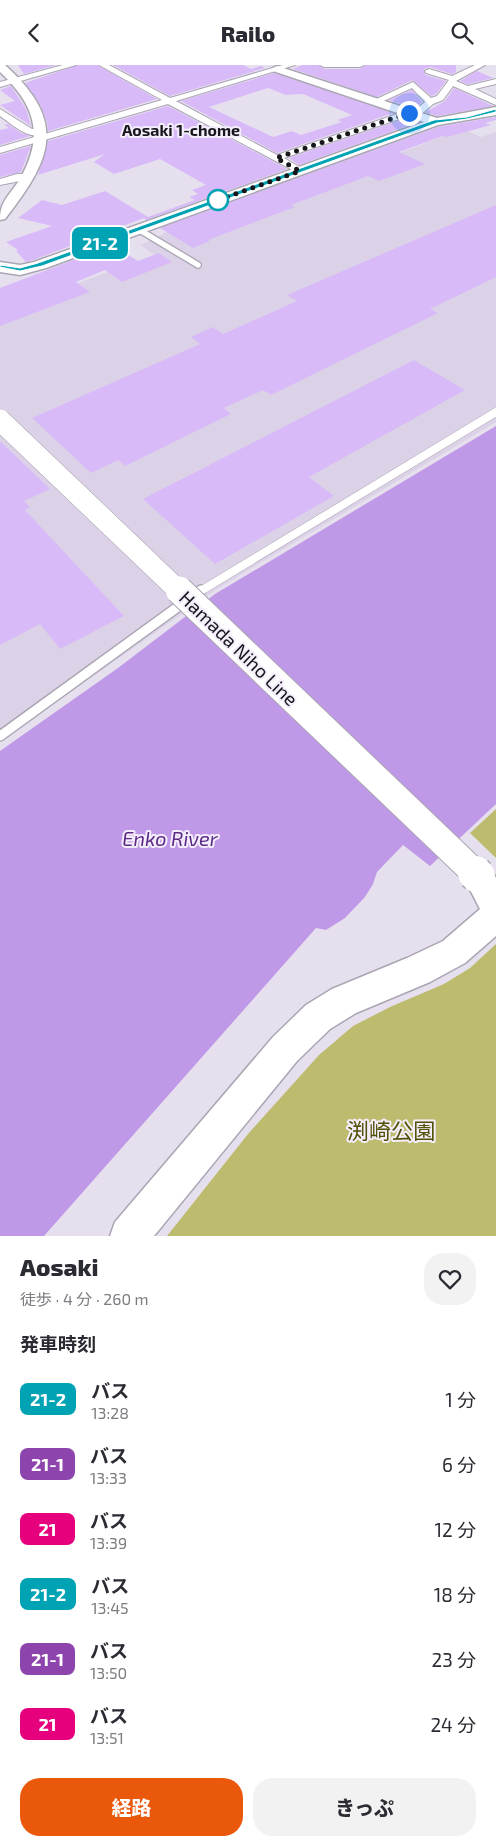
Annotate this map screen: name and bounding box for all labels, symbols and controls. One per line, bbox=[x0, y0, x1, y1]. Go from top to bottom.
icon: back bbox=[20, 19, 48, 47]
icon: search bbox=[448, 19, 476, 47]
text: Railo bbox=[221, 20, 275, 46]
your location bbox=[397, 101, 422, 126]
district label: Aosaki 1-chome bbox=[122, 120, 240, 139]
unlabelled marker bbox=[207, 189, 229, 211]
line badge: 21-2 bbox=[65, 227, 135, 259]
text: 21-2 bbox=[82, 232, 118, 254]
street label: Hamada Niho Line bbox=[175, 586, 303, 710]
water label: Enko River bbox=[122, 826, 219, 850]
park label: 渕崎公園 bbox=[347, 1117, 435, 1143]
text: Aosaki bbox=[20, 1252, 99, 1281]
button: heart bbox=[424, 1253, 476, 1305]
text: 徒歩 · 4 分 · 260 m bbox=[20, 1289, 149, 1308]
text: 発車時刻 bbox=[20, 1332, 96, 1355]
text: バス bbox=[91, 1379, 129, 1402]
text: 21-2 bbox=[30, 1388, 66, 1410]
text: 1 分 bbox=[445, 1388, 476, 1411]
text: 13:28 bbox=[91, 1403, 129, 1422]
text: バス bbox=[90, 1444, 128, 1467]
text: 21-1 bbox=[31, 1453, 64, 1475]
text: 6 分 bbox=[442, 1453, 476, 1476]
text: 13:33 bbox=[90, 1468, 127, 1487]
text: バス bbox=[90, 1509, 128, 1532]
text: 21 bbox=[38, 1518, 57, 1540]
text: 12 分 bbox=[435, 1518, 476, 1541]
text: 13:39 bbox=[90, 1533, 127, 1552]
text: バス bbox=[91, 1574, 129, 1597]
text: 21-2 bbox=[30, 1583, 66, 1605]
text: 18 分 bbox=[434, 1583, 476, 1606]
text: 13:45 bbox=[91, 1598, 129, 1617]
text: バス bbox=[90, 1639, 128, 1662]
text: 21-1 bbox=[31, 1648, 64, 1670]
text: 23 分 bbox=[432, 1648, 476, 1671]
text: 13:50 bbox=[90, 1663, 127, 1682]
text: バス bbox=[90, 1704, 128, 1727]
text: 21 bbox=[38, 1713, 57, 1735]
text: 24 分 bbox=[430, 1713, 476, 1736]
text: 13:51 bbox=[90, 1728, 124, 1747]
button: 経路 bbox=[20, 1778, 243, 1836]
button: きっぷ bbox=[253, 1778, 476, 1836]

